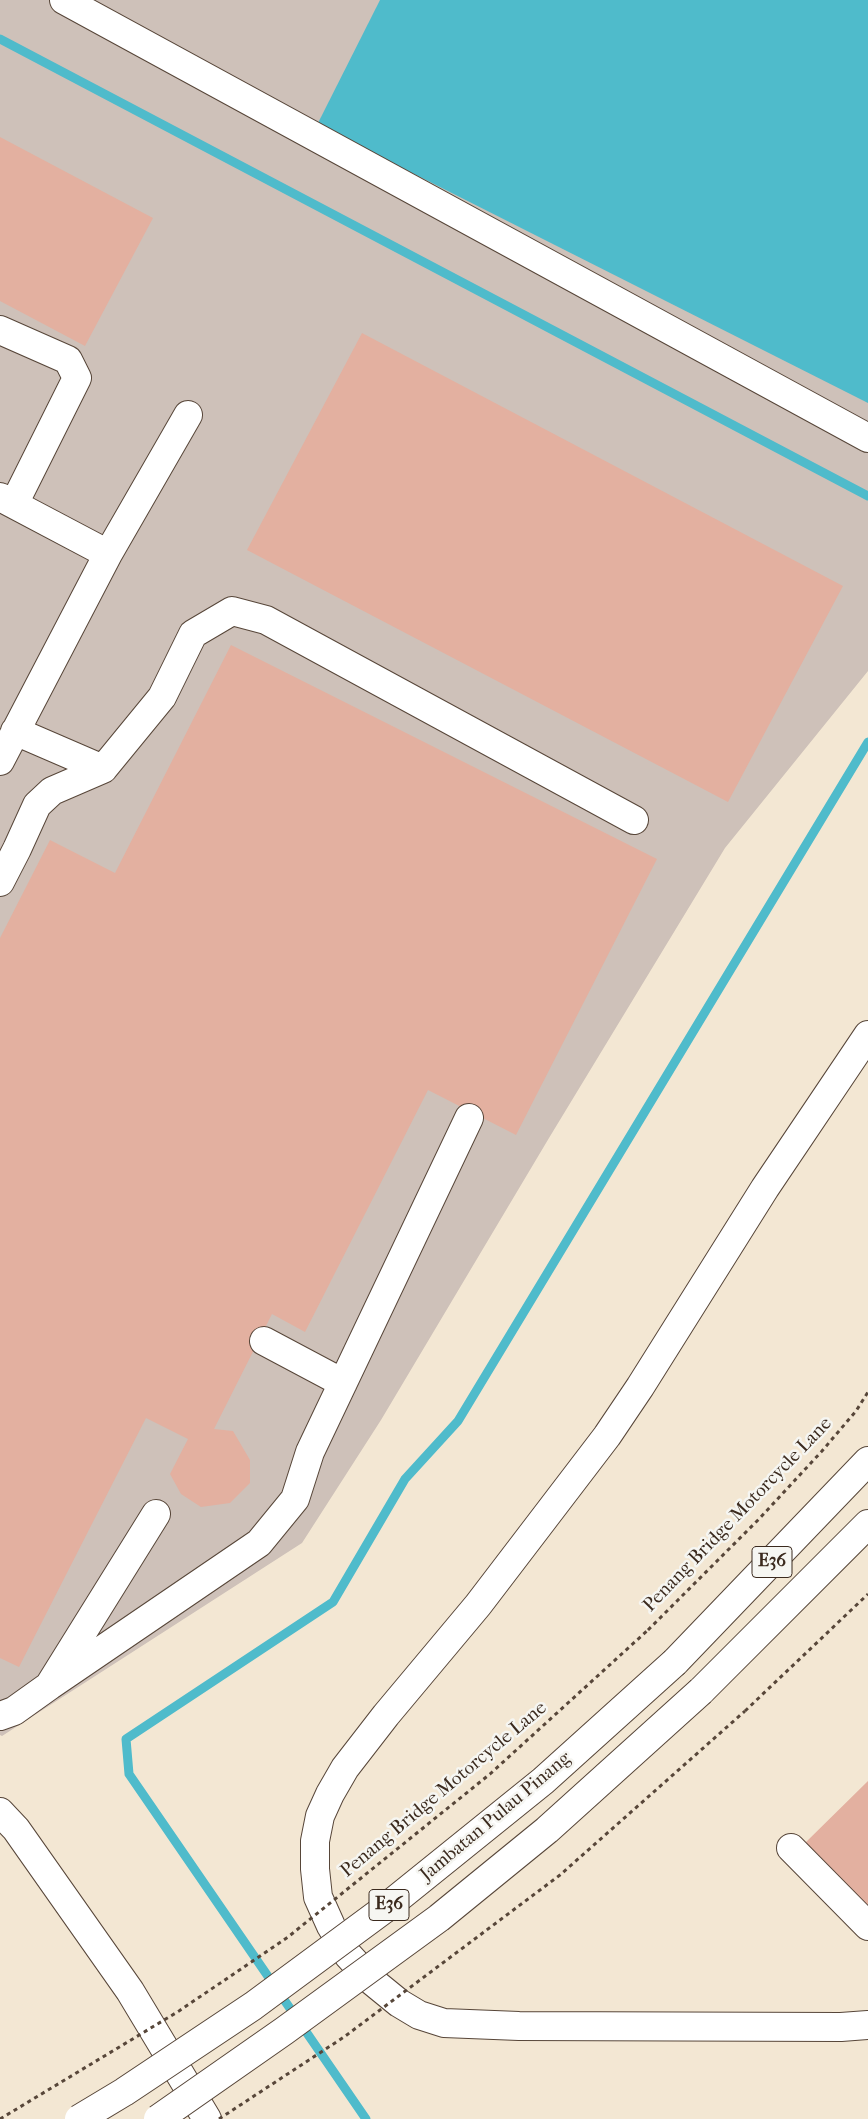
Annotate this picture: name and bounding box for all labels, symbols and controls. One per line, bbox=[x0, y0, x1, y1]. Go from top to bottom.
street label: Penang Bridge Motorcycle Lane bbox=[639, 1413, 837, 1617]
road number: E36 bbox=[752, 1546, 792, 1578]
street label: Penang Bridge Motorcycle Lane bbox=[336, 1697, 552, 1883]
street label: Jambatan Pulau Pinang bbox=[416, 1747, 576, 1887]
road number: E36 bbox=[369, 1890, 409, 1920]

